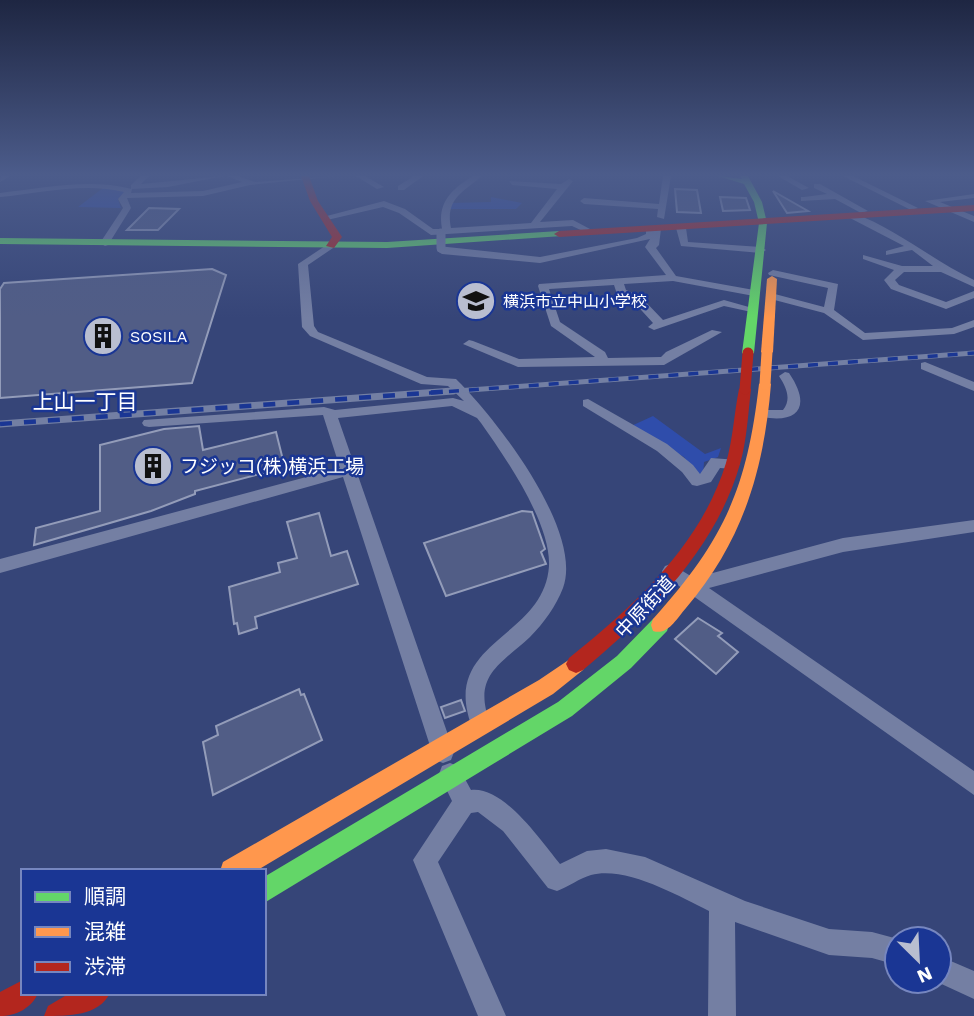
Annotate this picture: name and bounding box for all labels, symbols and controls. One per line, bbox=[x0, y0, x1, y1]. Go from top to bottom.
school or university icon: 横浜市立中山小学校 bbox=[455, 280, 497, 322]
place label: 横浜市立中山小学校 bbox=[503, 292, 647, 311]
building icon: SOSILA bbox=[82, 315, 124, 357]
place label: SOSILA bbox=[130, 327, 188, 346]
district label: 上山一丁目 bbox=[33, 389, 138, 414]
building icon: フジッコ(株)横浜工場 bbox=[132, 445, 174, 487]
place label: フジッコ(株)横浜工場 bbox=[180, 455, 364, 478]
street label: 中原街道 bbox=[611, 571, 679, 643]
legend bbox=[21, 869, 266, 995]
text: 順調 bbox=[84, 884, 126, 909]
text: 混雑 bbox=[84, 919, 126, 944]
north arrow bbox=[883, 925, 953, 995]
text: 渋滞 bbox=[84, 954, 126, 979]
text: N bbox=[914, 962, 936, 988]

